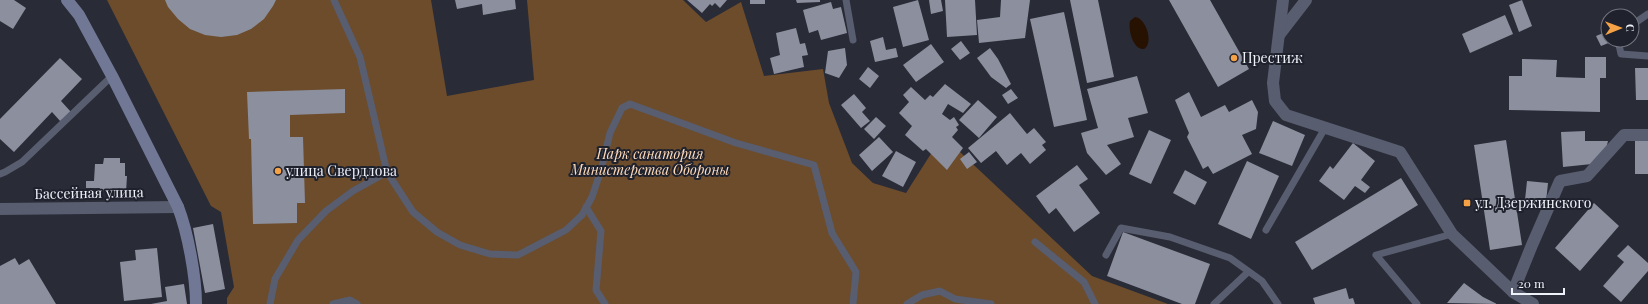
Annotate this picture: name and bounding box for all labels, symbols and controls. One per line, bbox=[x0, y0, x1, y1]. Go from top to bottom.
north arrow bbox=[1600, 8, 1640, 48]
text: С bbox=[1623, 24, 1638, 32]
place label: Престиж bbox=[1242, 48, 1303, 67]
marker: Престиж bbox=[1229, 53, 1239, 63]
park label: Парк санатория Министерства Обороны bbox=[570, 144, 730, 179]
place label: улица Свердлова bbox=[285, 161, 397, 180]
marker: улица Свердлова bbox=[273, 166, 283, 176]
street label: Бассейная улица bbox=[34, 182, 144, 203]
place label: ул. Дзержинского bbox=[1474, 193, 1592, 212]
marker: ул. Дзержинского bbox=[1462, 198, 1472, 208]
scale bar bbox=[1512, 270, 1564, 296]
text: 20 m bbox=[1518, 275, 1545, 291]

